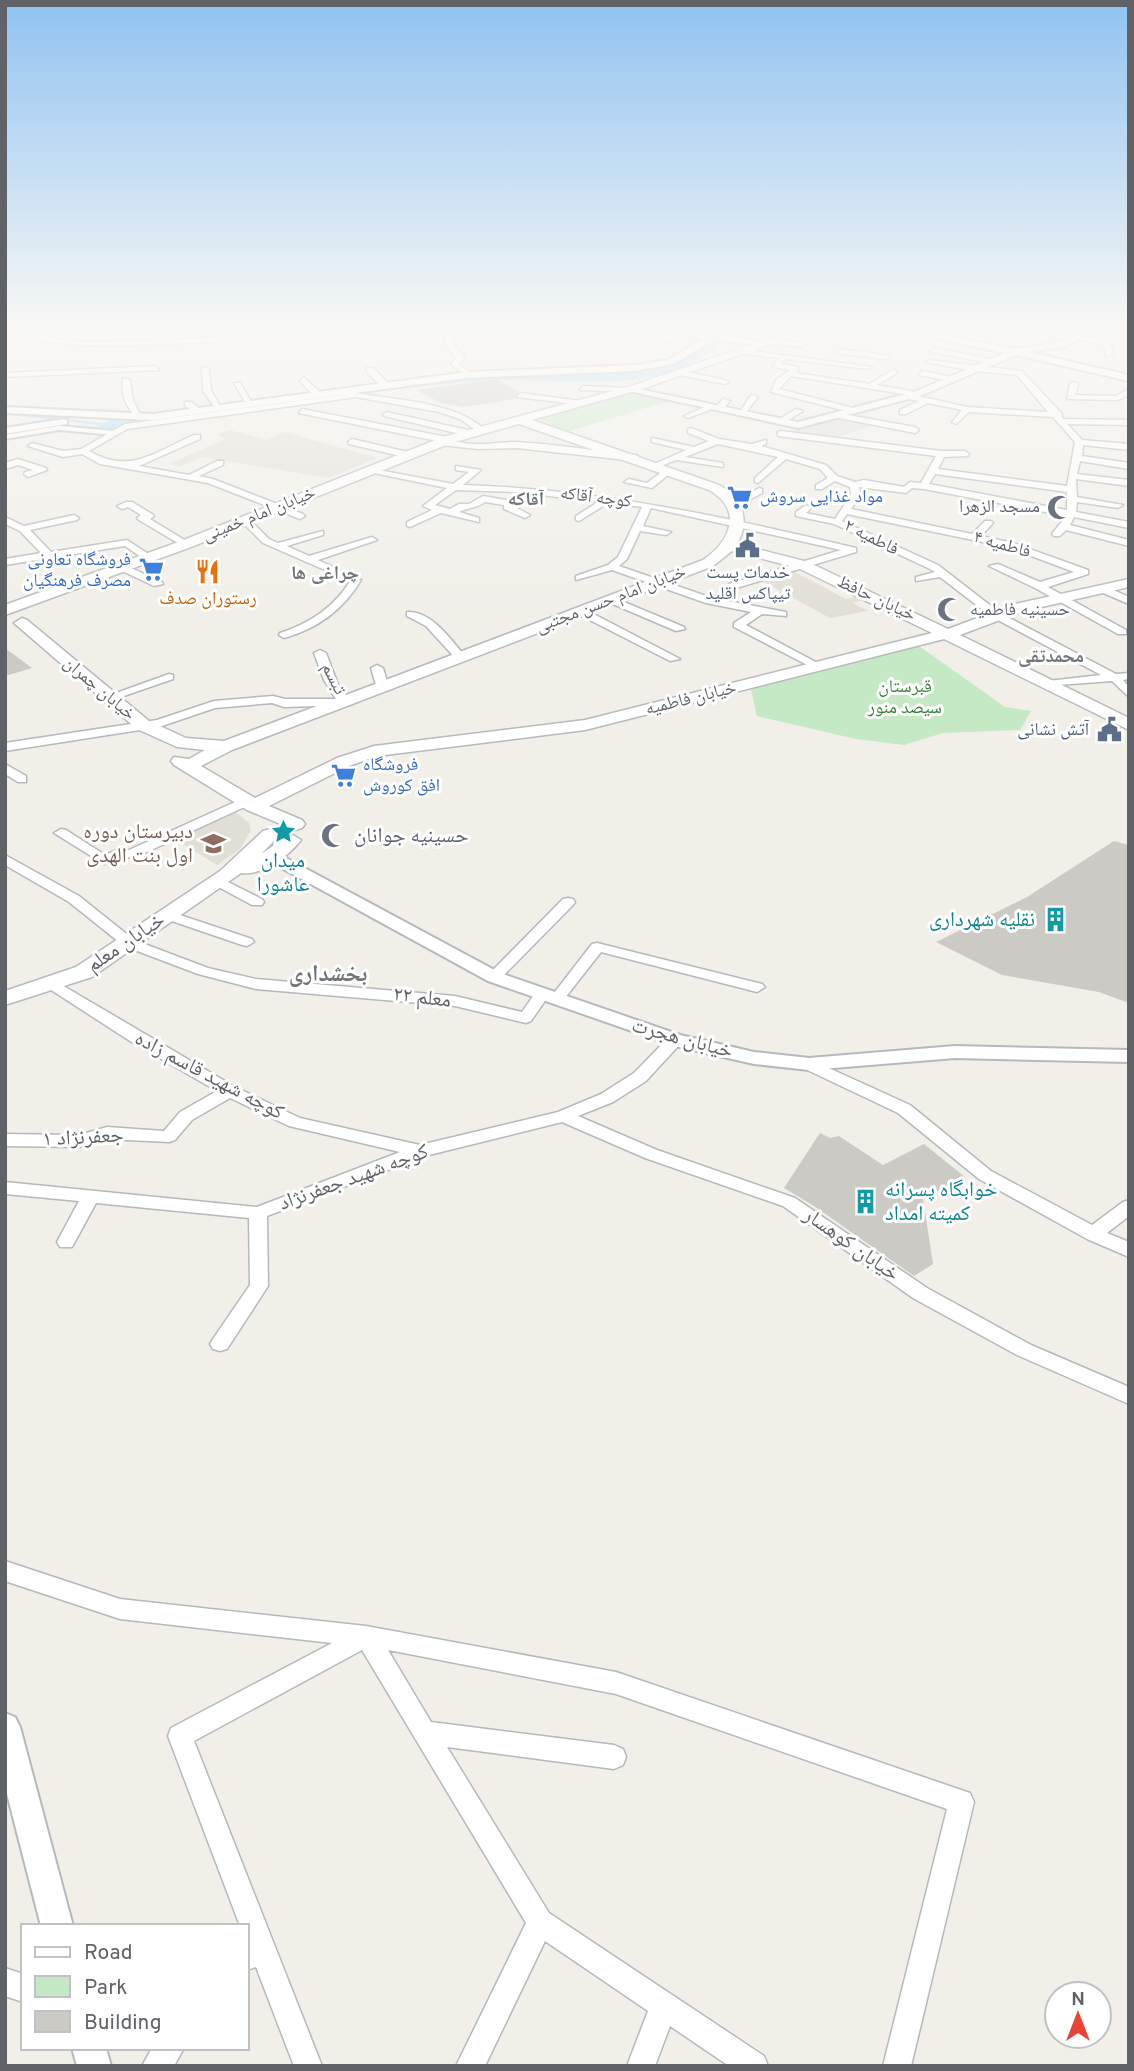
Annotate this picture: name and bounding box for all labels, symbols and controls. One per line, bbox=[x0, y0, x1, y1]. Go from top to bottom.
street label: خیابان امام خمینی bbox=[199, 482, 319, 548]
street label: کوچه آقاکه bbox=[559, 482, 634, 514]
supermarket icon: مواد غذایی سروش bbox=[726, 483, 754, 511]
place label: مواد غذایی سروش bbox=[760, 486, 883, 509]
district label: آقاکه bbox=[508, 488, 545, 512]
mosque icon: مسجد الزهرا bbox=[1046, 493, 1074, 521]
place label: مسجد الزهرا bbox=[959, 496, 1040, 519]
street label: فاطمیه ۲ bbox=[840, 515, 902, 561]
street label: فاطمیه ۴ bbox=[971, 526, 1033, 564]
public building icon: خدمات پست تیپاکس اقلید bbox=[734, 532, 762, 560]
place label: فروشگاه تعاونی مصرف فرهنگیان bbox=[23, 549, 131, 593]
supermarket icon: فروشگاه تعاونی مصرف فرهنگیان bbox=[137, 556, 165, 584]
restaurant icon: رستوران صدف bbox=[194, 558, 222, 586]
street label: خیابان امام حسن مجتبی bbox=[533, 561, 689, 639]
district label: چراغی ها bbox=[291, 562, 359, 586]
place label: خدمات پست تیپاکس اقلید bbox=[706, 562, 790, 606]
street label: خیابان حافظ bbox=[833, 571, 919, 627]
place label: رستوران صدف bbox=[159, 588, 257, 611]
mosque icon: حسینیه فاطمیه bbox=[936, 596, 964, 624]
place label: حسینیه فاطمیه bbox=[970, 599, 1070, 622]
district label: محمدتقی bbox=[1018, 645, 1084, 669]
street label: خیابان چمران bbox=[58, 652, 140, 726]
street label: تبسم bbox=[315, 659, 351, 699]
park label: قبرستان سیصد منور bbox=[867, 676, 942, 720]
street label: خیابان فاطمیه bbox=[643, 677, 739, 721]
public building icon: آتش نشانی bbox=[1095, 716, 1123, 744]
place label: آتش نشانی bbox=[1017, 719, 1089, 742]
place label: فروشگاه افق کوروش bbox=[363, 754, 440, 798]
supermarket icon: فروشگاه افق کوروش bbox=[329, 761, 357, 789]
place icon: میدان عاشورا bbox=[269, 818, 297, 846]
place label: دبیرستان دوره اول بنت الهدی bbox=[83, 819, 193, 870]
mosque icon: حسینیه جوانان bbox=[320, 822, 348, 850]
place label: حسینیه جوانان bbox=[354, 823, 469, 850]
school or university icon: دبیرستان دوره اول بنت الهدی bbox=[199, 830, 227, 858]
place label: میدان عاشورا bbox=[257, 848, 310, 899]
building icon: نقلیه شهرداری bbox=[1041, 906, 1069, 934]
street label: خیابان معلم bbox=[82, 907, 170, 979]
place label: نقلیه شهرداری bbox=[929, 907, 1035, 934]
district label: بخشداری bbox=[289, 961, 367, 990]
street label: معلم ۲۲ bbox=[391, 981, 453, 1015]
street label: خیابان هجرت bbox=[628, 1013, 736, 1065]
street label: کوچه شهید قاسم زاده bbox=[130, 1025, 288, 1127]
street label: جعفرنژاد ۱ bbox=[42, 1122, 124, 1154]
street label: کوچه شهید جعفرنژاد bbox=[276, 1138, 433, 1218]
place label: خوابگاه پسرانه کمیته امداد bbox=[885, 1177, 997, 1228]
building icon: خوابگاه پسرانه کمیته امداد bbox=[851, 1188, 879, 1216]
street label: خیابان کوهسار bbox=[797, 1201, 904, 1288]
legend bbox=[21, 1924, 248, 2050]
text: Road bbox=[84, 1940, 133, 1967]
text: Park bbox=[84, 1975, 127, 2002]
north arrow bbox=[1043, 1980, 1113, 2050]
text: N bbox=[1071, 1988, 1085, 2012]
text: Building bbox=[84, 2010, 162, 2037]

